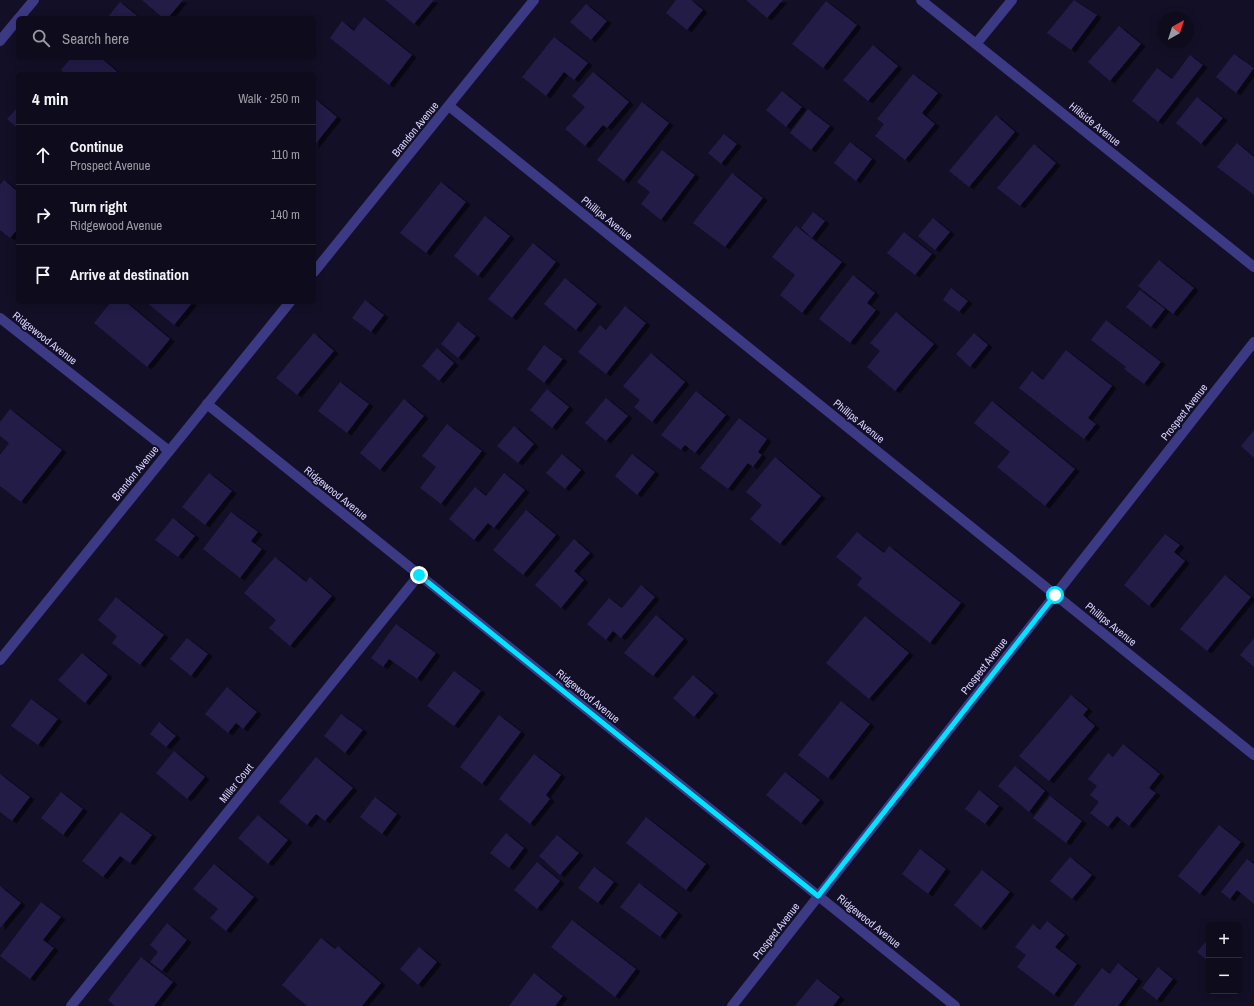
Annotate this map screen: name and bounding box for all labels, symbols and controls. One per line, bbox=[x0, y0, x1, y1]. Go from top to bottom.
north arrow bbox=[1158, 12, 1194, 48]
search box bbox=[16, 16, 316, 60]
icon: search bbox=[30, 27, 52, 49]
text: Search here bbox=[62, 28, 129, 49]
text: 4 min bbox=[32, 87, 68, 110]
text: Walk · 250 m bbox=[238, 90, 300, 107]
street label: Brandon Avenue bbox=[389, 99, 441, 159]
street label: Hillside Avenue bbox=[1066, 99, 1124, 149]
text: Continue bbox=[70, 136, 123, 157]
icon: ahead bbox=[32, 144, 54, 166]
text: 110 m bbox=[271, 146, 300, 163]
text: Prospect Avenue bbox=[70, 157, 150, 174]
street label: Phillips Avenue bbox=[578, 193, 636, 243]
text: Turn right bbox=[70, 196, 127, 217]
icon: right bbox=[32, 204, 54, 226]
text: 140 m bbox=[270, 206, 300, 223]
text: Ridgewood Avenue bbox=[70, 217, 162, 234]
icon: arrive bbox=[32, 264, 54, 286]
text: Arrive at destination bbox=[70, 264, 189, 285]
street label: Ridgewood Avenue bbox=[10, 308, 80, 368]
street label: Prospect Avenue bbox=[1158, 381, 1210, 443]
street label: Phillips Avenue bbox=[830, 396, 888, 446]
street label: Brandon Avenue bbox=[109, 443, 161, 503]
street label: Ridgewood Avenue bbox=[301, 463, 371, 523]
route end bbox=[410, 566, 428, 584]
route start bbox=[1046, 586, 1064, 604]
street label: Phillips Avenue bbox=[1082, 599, 1140, 649]
street label: Prospect Avenue bbox=[958, 635, 1010, 697]
street label: Ridgewood Avenue bbox=[553, 666, 623, 726]
street label: Miller Court bbox=[216, 760, 256, 806]
street label: Ridgewood Avenue bbox=[834, 891, 904, 951]
street label: Prospect Avenue bbox=[750, 900, 802, 962]
map controls bbox=[1206, 922, 1242, 994]
button: + bbox=[1206, 922, 1242, 958]
button: − bbox=[1206, 958, 1242, 994]

